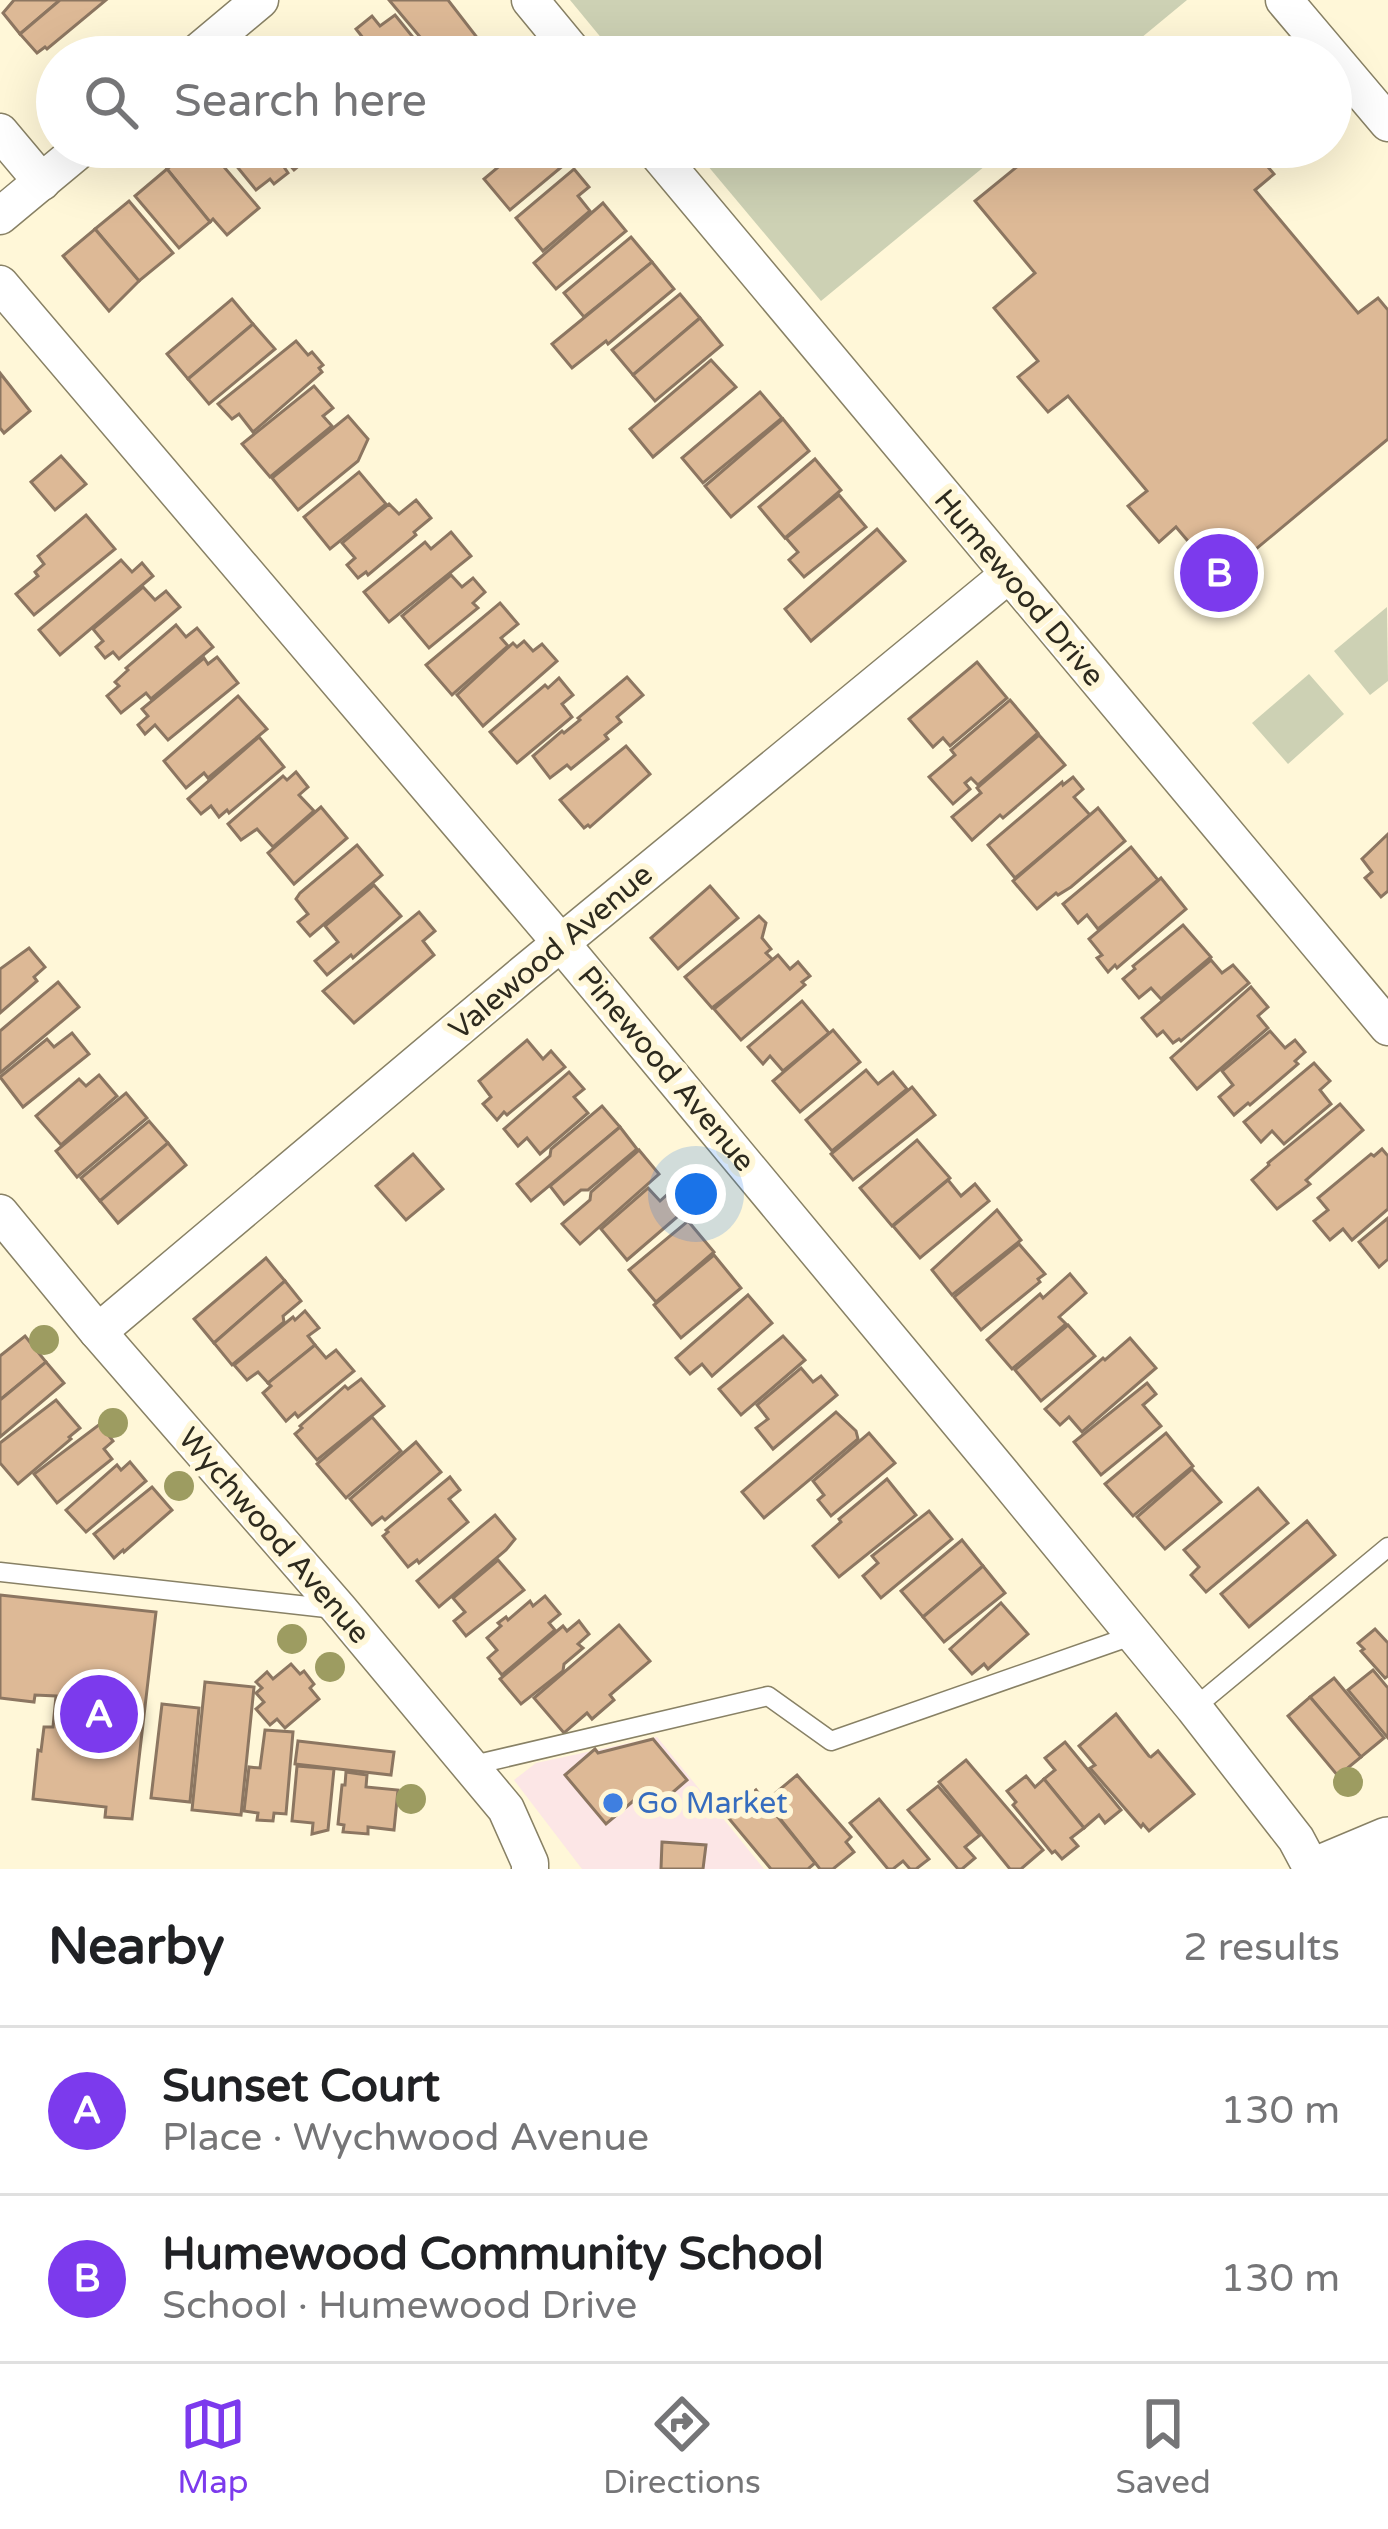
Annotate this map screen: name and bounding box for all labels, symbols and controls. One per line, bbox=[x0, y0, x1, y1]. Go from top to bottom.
search box bbox=[36, 36, 1352, 168]
icon: search bbox=[78, 69, 144, 135]
text: Search here bbox=[174, 75, 427, 129]
street label: Humewood Drive bbox=[926, 482, 1112, 694]
pin: B bbox=[1180, 528, 1258, 618]
street label: Valewood Avenue bbox=[442, 856, 660, 1048]
street label: Pinewood Avenue bbox=[569, 959, 763, 1179]
your location bbox=[666, 1164, 726, 1224]
street label: Wychwood Avenue bbox=[170, 1420, 378, 1652]
pin: A bbox=[60, 1669, 138, 1759]
place label: Go Market bbox=[637, 1785, 788, 1822]
marker: Go Market bbox=[600, 1790, 626, 1816]
text: Nearby bbox=[48, 1916, 225, 1978]
text: 2 results bbox=[1183, 1924, 1340, 1971]
text: Sunset Court bbox=[162, 2060, 440, 2114]
text: A bbox=[72, 2087, 102, 2134]
text: 130 m bbox=[1221, 2087, 1340, 2134]
text: Place · Wychwood Avenue bbox=[162, 2114, 649, 2161]
text: Humewood Community School bbox=[162, 2228, 824, 2282]
text: B bbox=[73, 2255, 101, 2302]
text: 130 m bbox=[1221, 2255, 1340, 2302]
text: School · Humewood Drive bbox=[162, 2282, 637, 2329]
tab: Map bbox=[177, 2391, 249, 2502]
tab: Directions bbox=[603, 2391, 761, 2502]
tab: Saved bbox=[1115, 2391, 1211, 2502]

